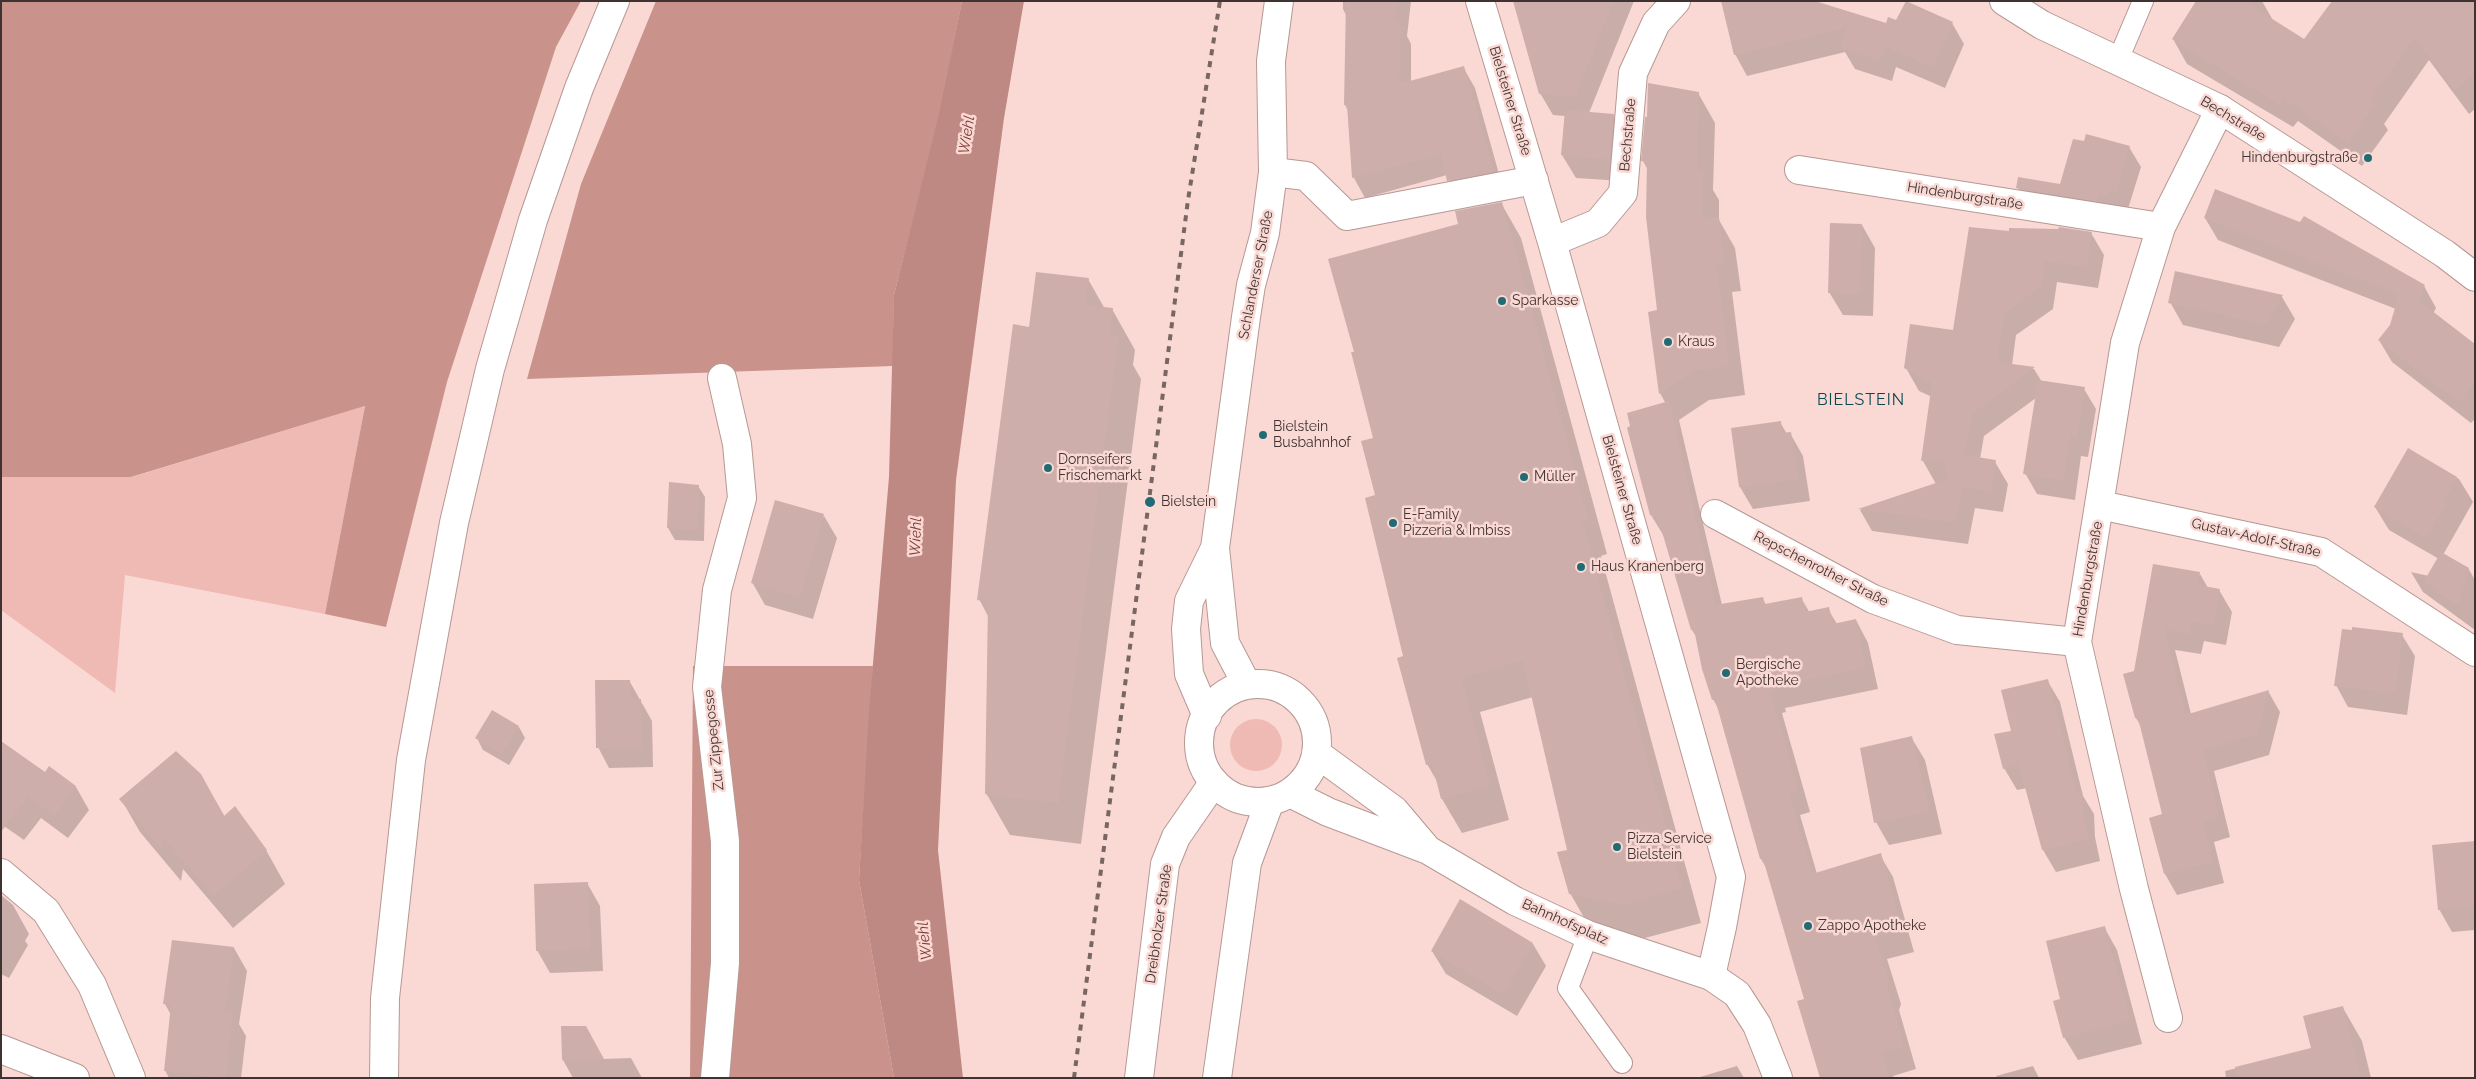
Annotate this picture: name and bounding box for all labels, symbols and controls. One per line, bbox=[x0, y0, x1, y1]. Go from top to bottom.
street label: Bielsteiner Straße bbox=[1485, 44, 1535, 158]
street label: Bechstraße bbox=[2197, 93, 2269, 145]
street label: Bechstraße bbox=[1616, 98, 1640, 172]
water label: Wiehl bbox=[955, 115, 979, 155]
place label: Hindenburgstraße bbox=[2241, 150, 2358, 166]
marker: Hindenburgstraße bbox=[2362, 152, 2374, 164]
street label: Hindenburgstraße bbox=[1906, 179, 2024, 213]
street label: Schlanderser Straße bbox=[1235, 209, 1277, 341]
place label: Sparkasse bbox=[1512, 293, 1578, 309]
marker: Sparkasse bbox=[1496, 295, 1508, 307]
place label: Kraus bbox=[1678, 334, 1715, 350]
marker: Kraus bbox=[1662, 336, 1674, 348]
district label: BIELSTEIN bbox=[1816, 390, 1906, 410]
place label: Bielstein Busbahnhof bbox=[1273, 419, 1351, 452]
marker: Bielstein Busbahnhof bbox=[1257, 429, 1269, 441]
street label: Bielsteiner Straße bbox=[1598, 433, 1646, 547]
place label: Dornseifers Frischemarkt bbox=[1058, 452, 1142, 484]
marker: Dornseifers Frischemarkt bbox=[1042, 462, 1054, 474]
place label: Müller bbox=[1534, 469, 1575, 485]
marker: Müller bbox=[1518, 471, 1530, 483]
place label: Bielstein bbox=[1161, 494, 1216, 510]
marker: Bielstein bbox=[1143, 495, 1157, 509]
place label: E-Family Pizzeria & Imbiss bbox=[1403, 507, 1510, 540]
street label: Gustav-Adolf-Straße bbox=[2190, 515, 2322, 561]
water label: Wiehl bbox=[906, 517, 926, 557]
marker: E-Family Pizzeria & Imbiss bbox=[1387, 517, 1399, 529]
street label: Hindenburgstraße bbox=[2070, 520, 2106, 638]
street label: Repschenrother Straße bbox=[1751, 528, 1891, 610]
place label: Haus Kranenberg bbox=[1591, 559, 1704, 575]
marker: Haus Kranenberg bbox=[1575, 561, 1587, 573]
place label: Bergische Apotheke bbox=[1736, 657, 1801, 690]
marker: Bergische Apotheke bbox=[1720, 667, 1732, 679]
street label: Zur Zippegosse bbox=[700, 689, 728, 791]
place label: Pizza Service Bielstein bbox=[1627, 831, 1712, 864]
marker: Pizza Service Bielstein bbox=[1611, 841, 1623, 853]
street label: Dreibholzer Straße bbox=[1142, 863, 1176, 985]
street label: Bahnhofsplatz bbox=[1519, 895, 1611, 949]
place label: Zappo Apotheke bbox=[1818, 918, 1926, 934]
marker: Zappo Apotheke bbox=[1802, 920, 1814, 932]
water label: Wiehl bbox=[914, 921, 936, 961]

